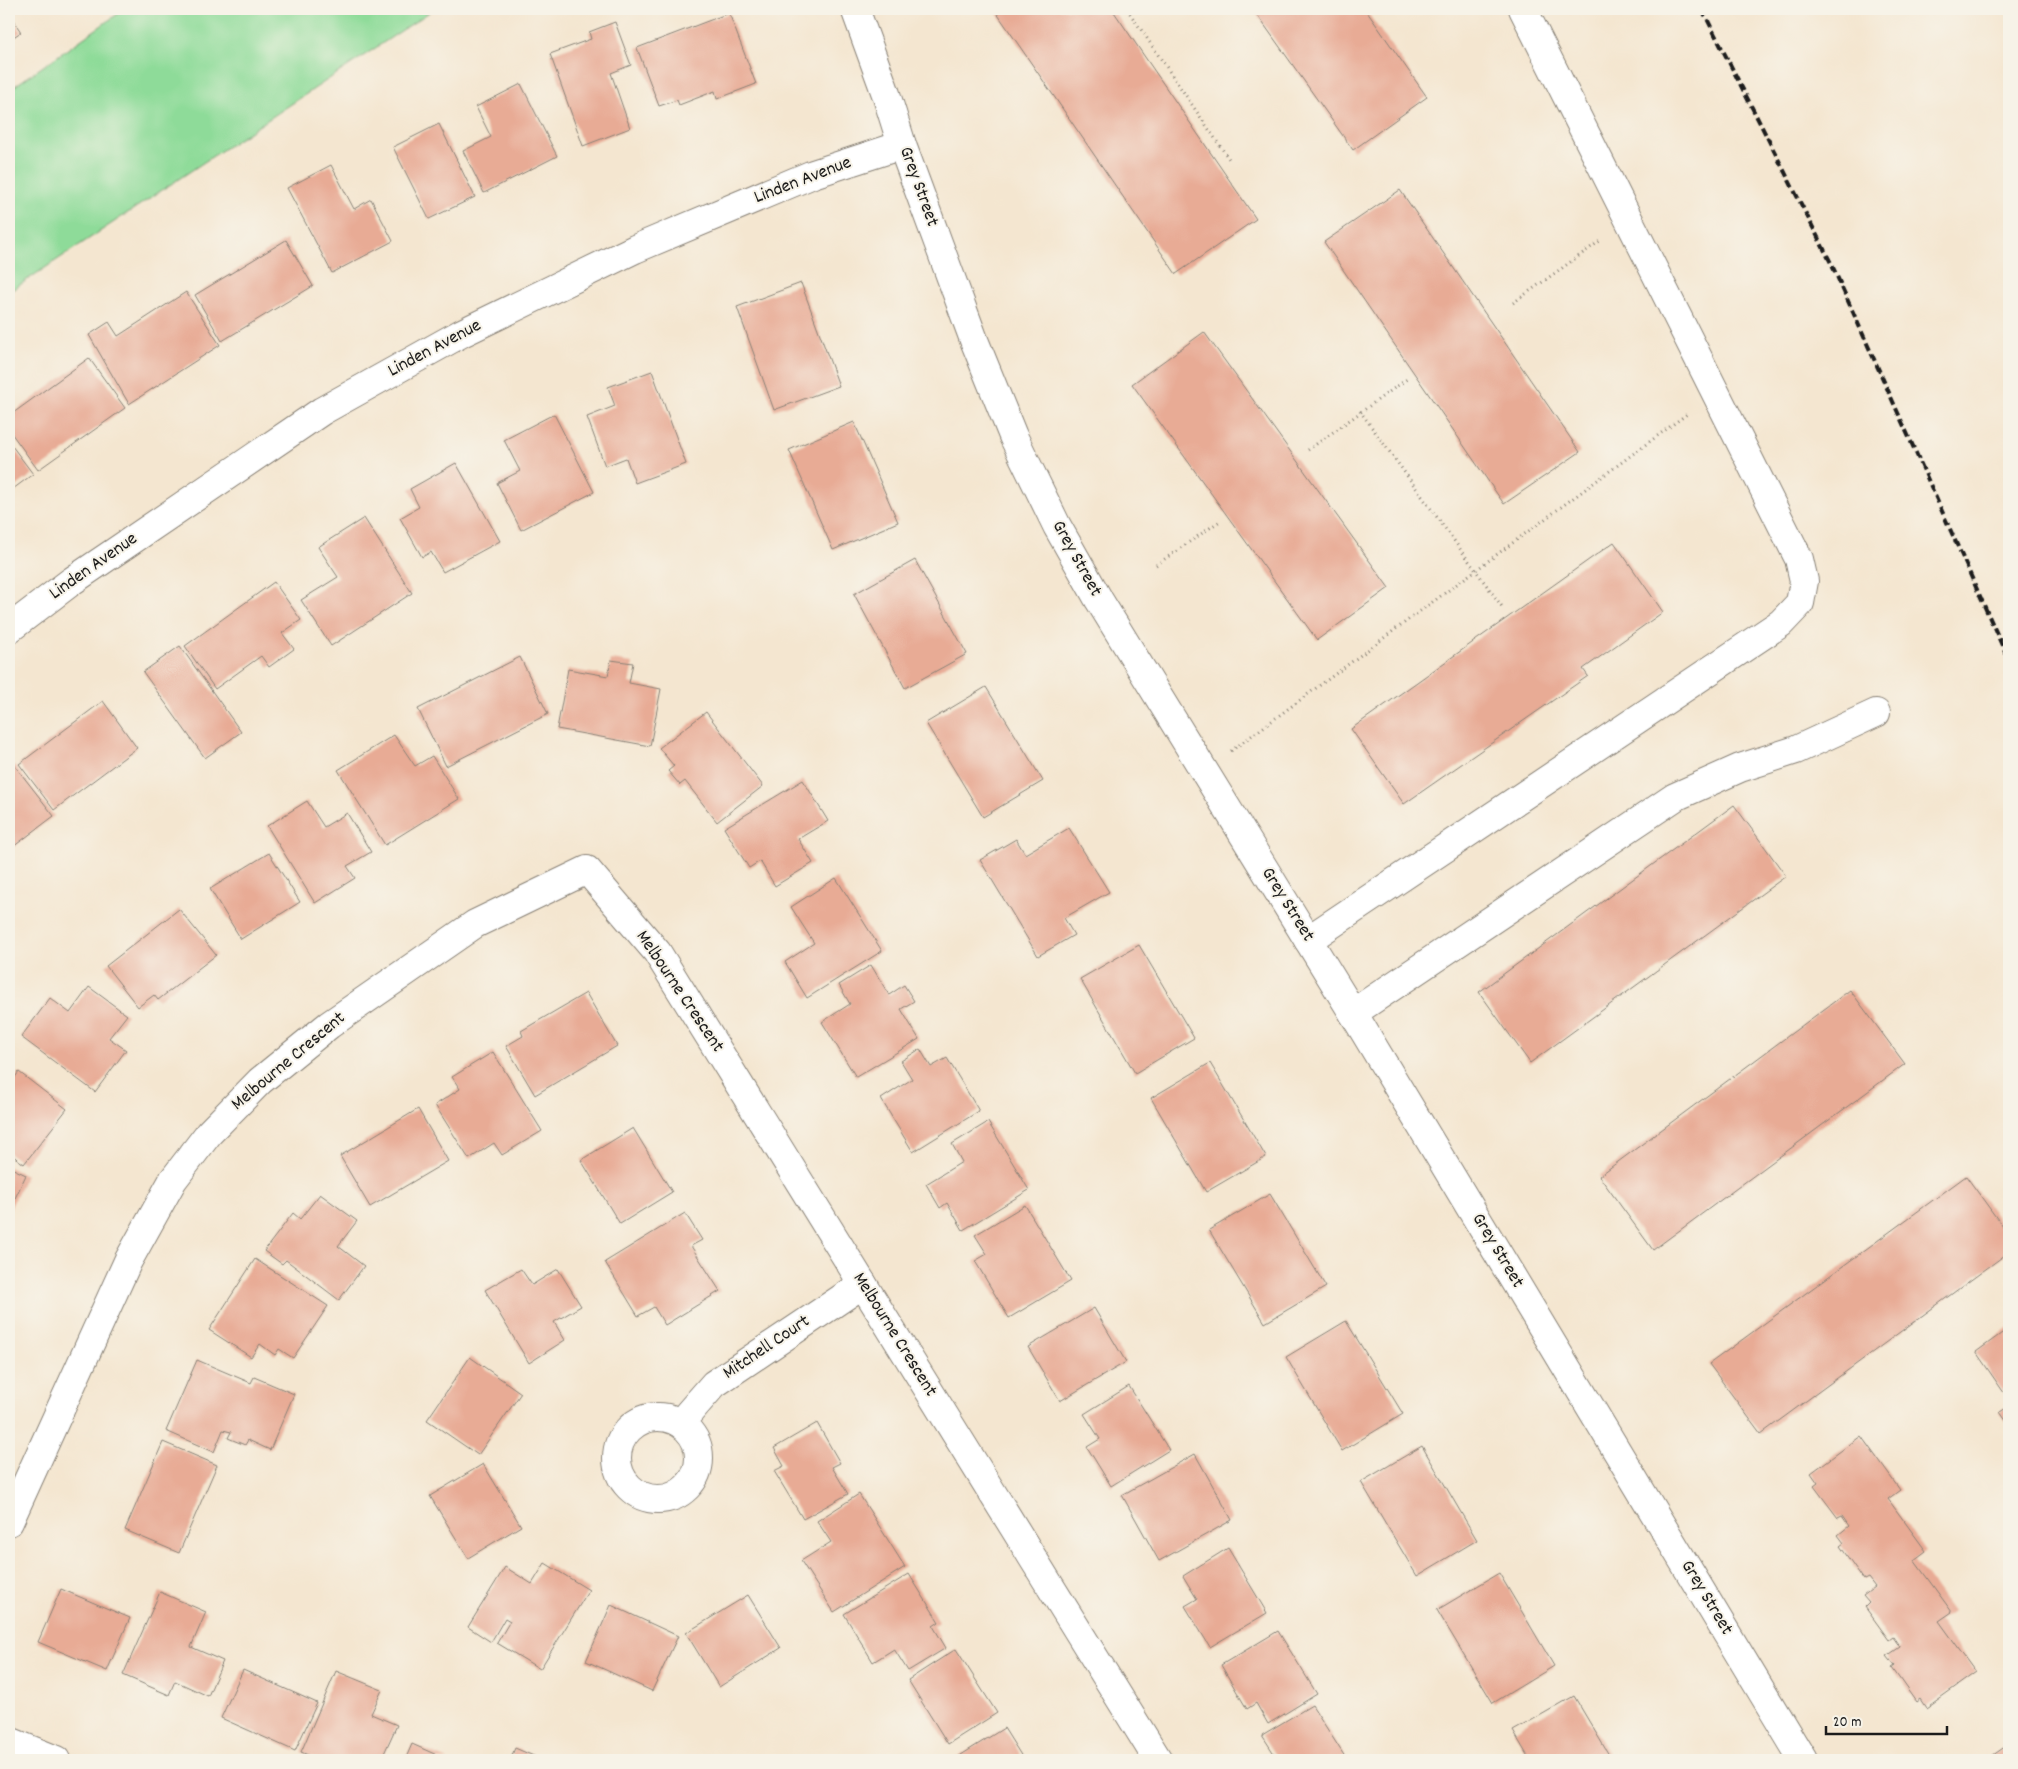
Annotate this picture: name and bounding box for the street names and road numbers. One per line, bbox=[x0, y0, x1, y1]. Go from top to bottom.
street label: Grey Street bbox=[891, 143, 945, 231]
street label: Linden Avenue bbox=[750, 150, 856, 212]
street label: Linden Avenue bbox=[383, 313, 487, 385]
street label: Grey Street bbox=[1044, 516, 1108, 602]
street label: Linden Avenue bbox=[44, 527, 144, 607]
street label: Grey Street bbox=[1253, 863, 1321, 947]
street label: Melbourne Crescent bbox=[628, 926, 730, 1058]
street label: Melbourne Crescent bbox=[226, 1006, 352, 1118]
street label: Grey Street bbox=[1464, 1208, 1530, 1294]
street label: Melbourne Crescent bbox=[845, 1268, 943, 1402]
street label: Mitchell Court bbox=[718, 1309, 816, 1387]
street label: Grey Street bbox=[1673, 1555, 1739, 1641]

